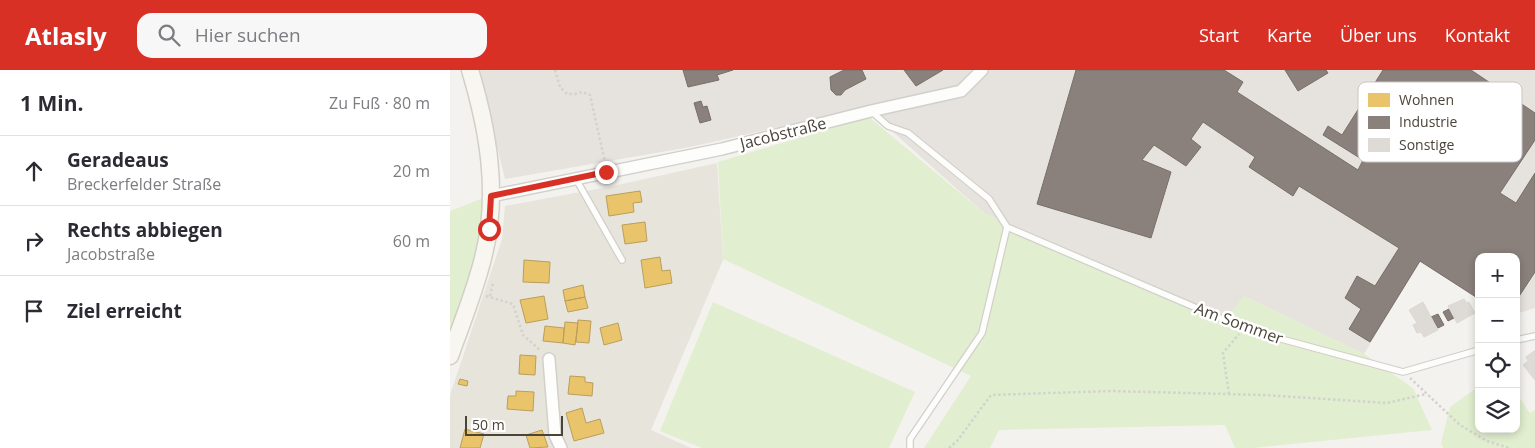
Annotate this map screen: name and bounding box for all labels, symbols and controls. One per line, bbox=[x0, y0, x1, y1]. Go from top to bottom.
search box bbox=[137, 13, 487, 58]
text: Atlasly bbox=[25, 19, 107, 52]
icon: search bbox=[155, 21, 183, 49]
text: Hier suchen bbox=[195, 22, 301, 48]
text: Start bbox=[1199, 23, 1239, 47]
text: Karte bbox=[1267, 23, 1312, 47]
text: Über uns bbox=[1340, 23, 1417, 47]
text: Kontakt bbox=[1445, 23, 1510, 47]
legend bbox=[1358, 82, 1522, 162]
text: 1 Min. bbox=[20, 89, 83, 117]
text: Wohnen bbox=[1399, 90, 1454, 109]
text: Zu Fuß · 80 m bbox=[329, 92, 430, 114]
street label: Jacobstraße bbox=[736, 112, 828, 155]
text: Industrie bbox=[1399, 112, 1458, 131]
text: Sonstige bbox=[1399, 135, 1454, 154]
text: Geradeaus bbox=[67, 147, 169, 173]
icon: ahead bbox=[20, 157, 48, 185]
text: 20 m bbox=[393, 160, 430, 182]
route end bbox=[595, 161, 618, 184]
text: Breckerfelder Straße bbox=[67, 173, 221, 195]
text: Rechts abbiegen bbox=[67, 217, 223, 243]
route start bbox=[478, 218, 501, 241]
icon: right bbox=[20, 227, 48, 255]
text: 60 m bbox=[393, 230, 430, 252]
text: Jacobstraße bbox=[67, 243, 155, 265]
map controls bbox=[1475, 253, 1520, 433]
button: + bbox=[1475, 253, 1520, 298]
icon: arrive bbox=[20, 297, 48, 325]
street label: Am Sommer bbox=[1192, 297, 1287, 349]
text: Ziel erreicht bbox=[67, 298, 182, 324]
button: − bbox=[1475, 298, 1520, 343]
button: locate bbox=[1475, 343, 1520, 388]
button: layers bbox=[1475, 388, 1520, 433]
scale bar bbox=[465, 413, 562, 436]
text: 50 m bbox=[472, 415, 505, 434]

